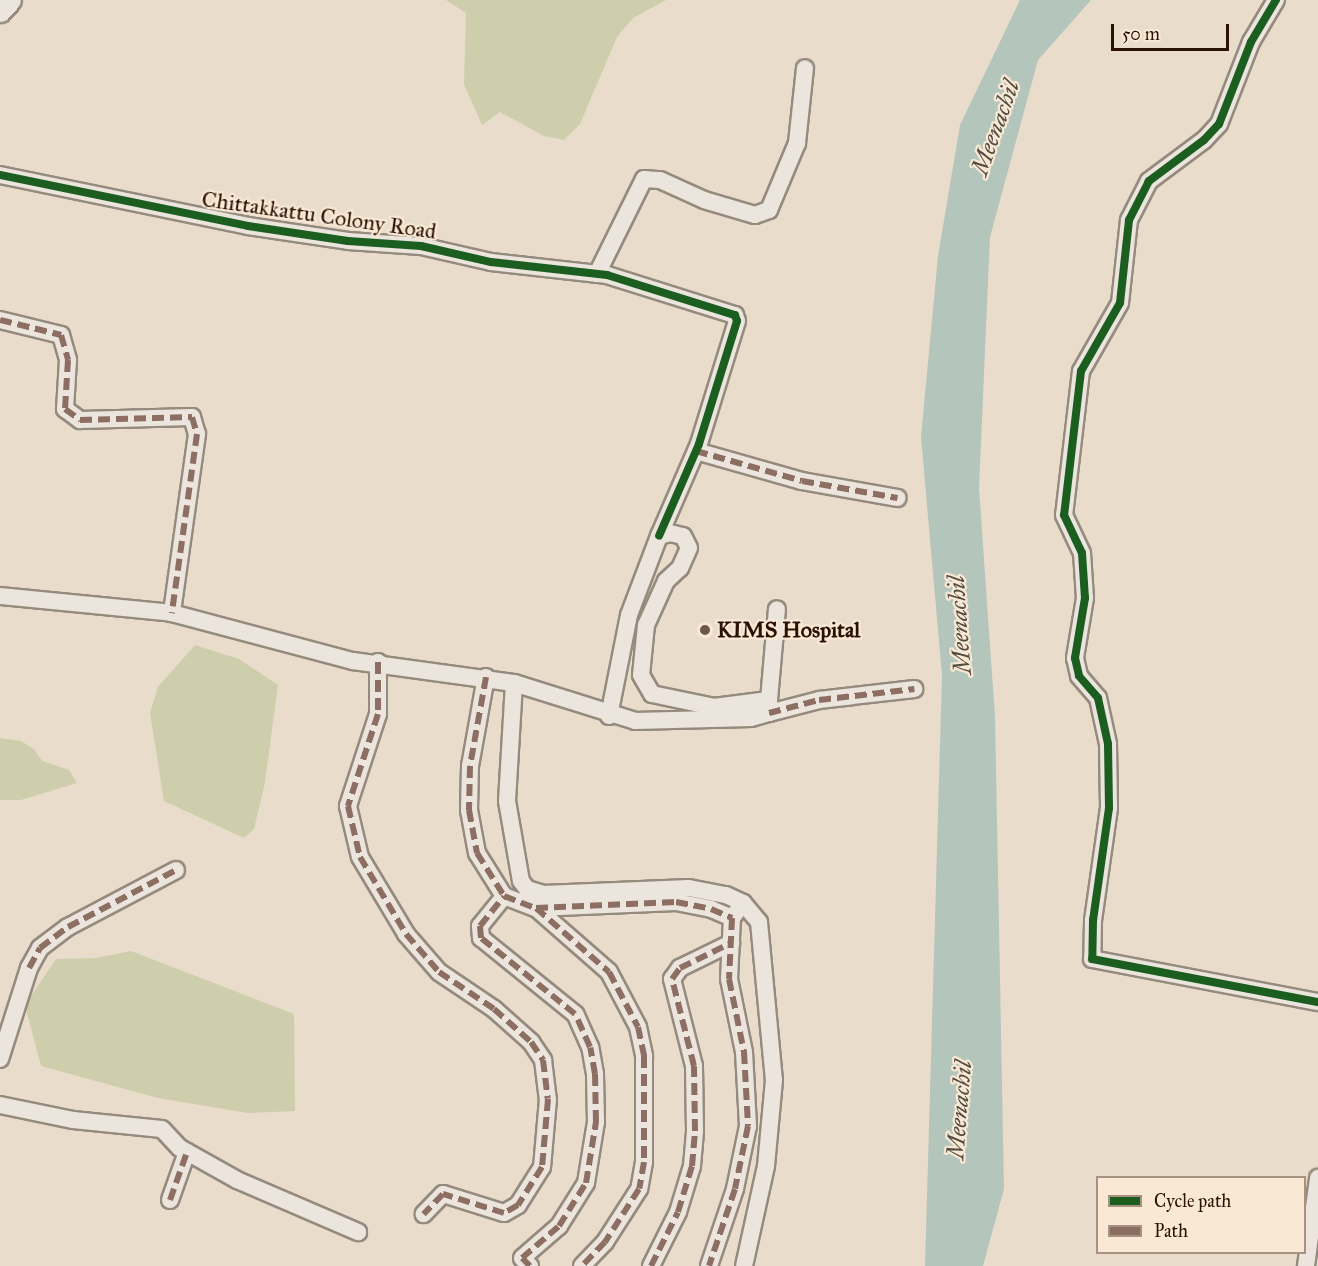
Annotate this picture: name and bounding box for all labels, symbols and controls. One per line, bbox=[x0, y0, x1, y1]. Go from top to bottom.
scale bar bbox=[1114, 12, 1232, 50]
text: 50 m bbox=[1122, 23, 1160, 45]
water label: Meenachil bbox=[966, 77, 1026, 179]
street label: Chittakkattu Colony Road bbox=[200, 185, 438, 245]
water label: Meenachil bbox=[942, 575, 978, 675]
place label: KIMS Hospital bbox=[717, 617, 860, 643]
marker: KIMS Hospital bbox=[698, 623, 712, 637]
water label: Meenachil bbox=[941, 1060, 979, 1160]
legend bbox=[1096, 1176, 1306, 1254]
text: Cycle path bbox=[1154, 1190, 1231, 1212]
text: Path bbox=[1154, 1220, 1188, 1242]

